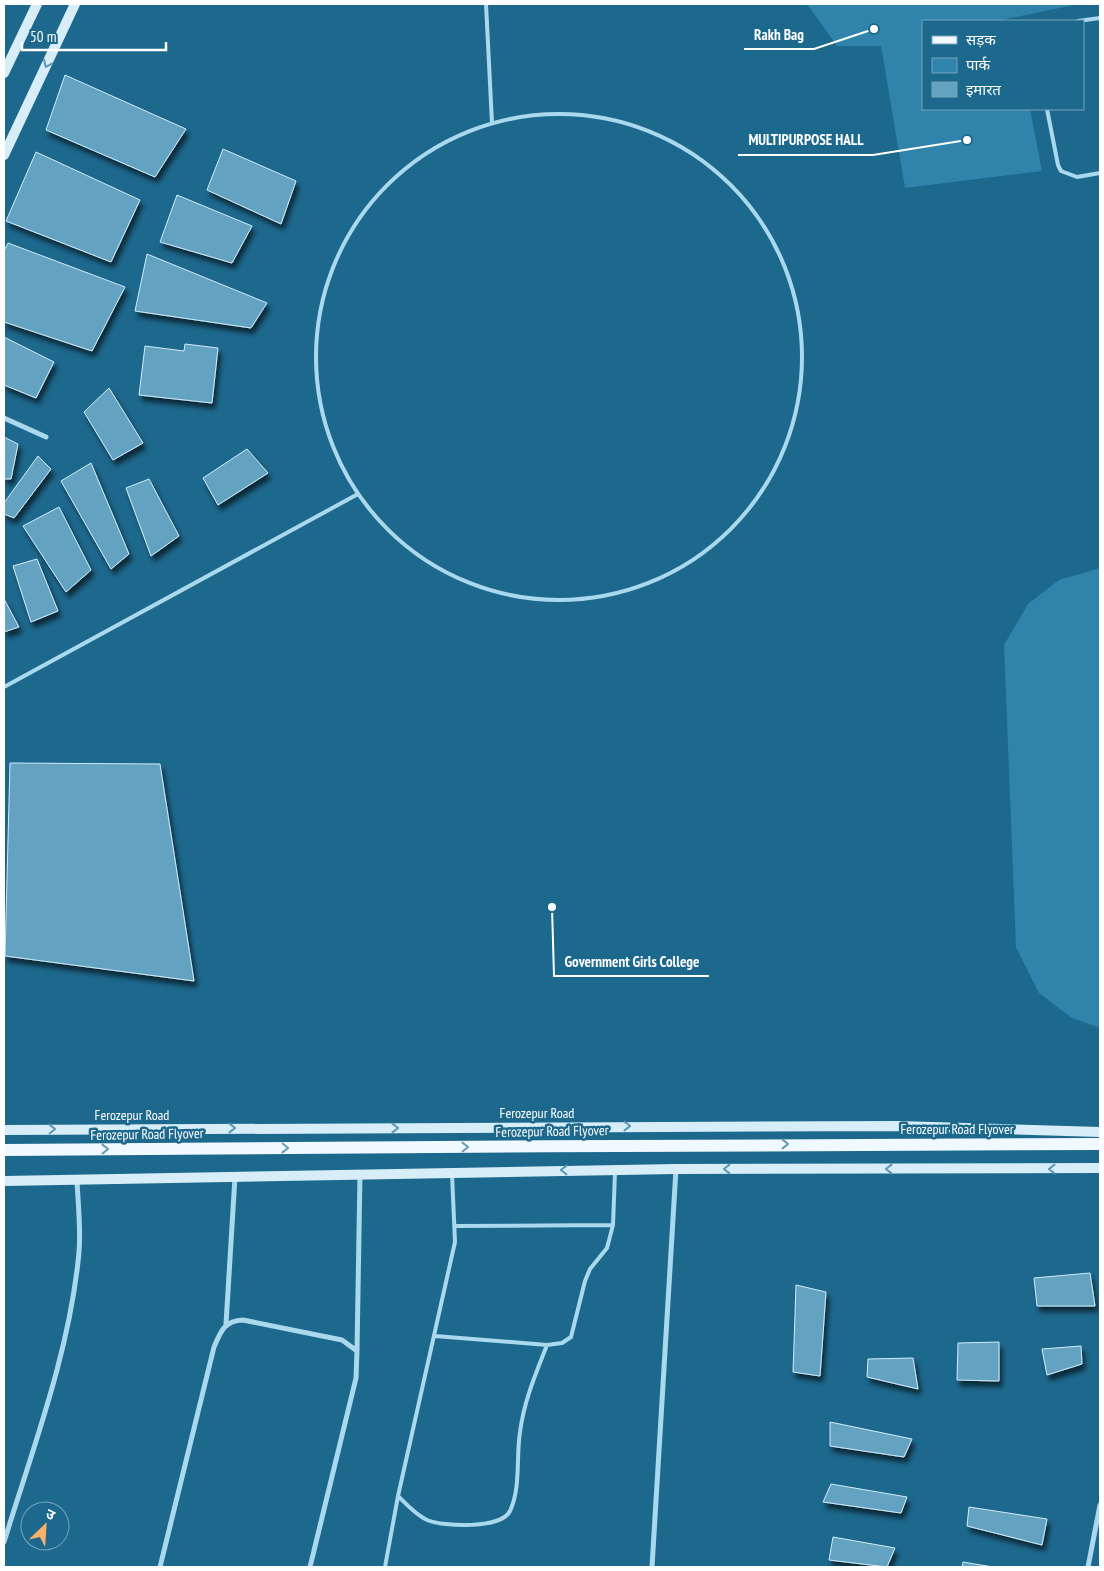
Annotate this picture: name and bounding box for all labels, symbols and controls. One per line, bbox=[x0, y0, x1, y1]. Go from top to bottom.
callout: Rakh Bag bbox=[744, 19, 814, 49]
scale bar bbox=[22, 20, 166, 52]
legend bbox=[922, 20, 1084, 110]
text: Rakh Bag bbox=[754, 25, 804, 44]
text: 50 m bbox=[30, 27, 56, 46]
text: सड़क bbox=[966, 30, 996, 49]
text: पार्क bbox=[966, 55, 990, 74]
one-way arrow bbox=[43, 59, 53, 68]
text: इमारत bbox=[966, 80, 1001, 99]
callout: MULTIPURPOSE HALL bbox=[738, 125, 873, 155]
text: MULTIPURPOSE HALL bbox=[748, 130, 864, 149]
callout: Government Girls College bbox=[554, 946, 709, 976]
text: Government Girls College bbox=[565, 952, 699, 971]
street label: Ferozepur Road bbox=[500, 1104, 574, 1122]
street label: Ferozepur Road bbox=[95, 1106, 169, 1124]
street label: Ferozepur Road Flyover bbox=[900, 1120, 1014, 1138]
street label: Ferozepur Road Flyover bbox=[495, 1121, 609, 1141]
one-way arrow bbox=[624, 1121, 632, 1131]
one-way arrow bbox=[229, 1123, 237, 1133]
one-way arrow bbox=[392, 1123, 399, 1133]
one-way arrow bbox=[49, 1124, 57, 1134]
street label: Ferozepur Road Flyover bbox=[90, 1124, 204, 1144]
one-way arrow bbox=[782, 1139, 789, 1149]
one-way arrow bbox=[461, 1142, 469, 1153]
one-way arrow bbox=[282, 1143, 289, 1153]
one-way arrow bbox=[101, 1144, 109, 1155]
one-way arrow bbox=[722, 1164, 730, 1174]
one-way arrow bbox=[885, 1164, 892, 1174]
one-way arrow bbox=[1047, 1164, 1055, 1174]
one-way arrow bbox=[560, 1165, 568, 1175]
north arrow bbox=[20, 1501, 70, 1551]
text: उ bbox=[43, 1504, 59, 1524]

